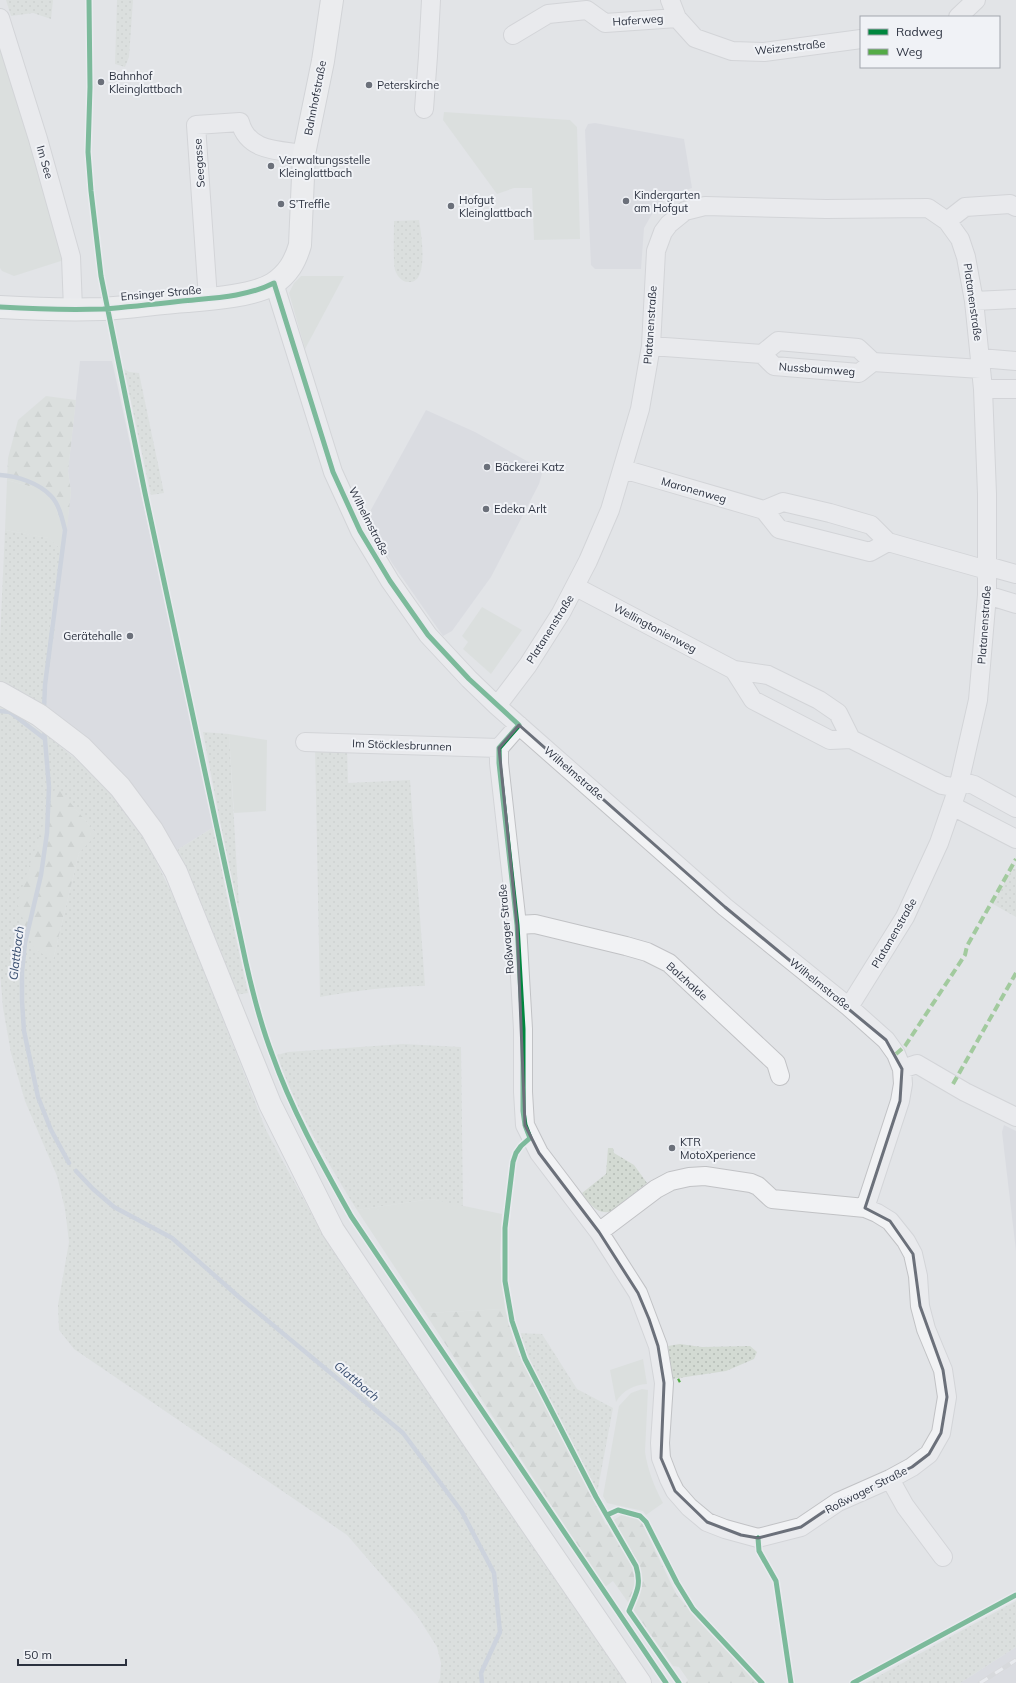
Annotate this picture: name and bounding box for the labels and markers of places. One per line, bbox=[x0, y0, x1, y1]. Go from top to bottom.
place label: Bahnhof Kleinglattbach bbox=[109, 69, 182, 96]
marker: Bahnhof Kleinglattbach bbox=[96, 77, 106, 87]
place label: Peterskirche bbox=[377, 78, 439, 92]
marker: Peterskirche bbox=[364, 80, 374, 90]
place label: Verwaltungsstelle Kleinglattbach bbox=[279, 153, 370, 180]
marker: Verwaltungsstelle Kleinglattbach bbox=[266, 161, 276, 171]
place label: Kindergarten am Hofgut bbox=[634, 188, 700, 215]
place label: Hofgut Kleinglattbach bbox=[459, 193, 532, 220]
marker: Kindergarten am Hofgut bbox=[621, 196, 631, 206]
place label: S’Treffle bbox=[289, 197, 330, 211]
marker: S’Treffle bbox=[276, 199, 286, 209]
marker: Hofgut Kleinglattbach bbox=[446, 201, 456, 211]
place label: Bäckerei Katz bbox=[495, 460, 565, 474]
marker: Bäckerei Katz bbox=[482, 462, 492, 472]
place label: Edeka Arlt bbox=[494, 502, 547, 516]
marker: Edeka Arlt bbox=[481, 504, 491, 514]
place label: Gerätehalle bbox=[63, 629, 122, 643]
marker: Gerätehalle bbox=[125, 631, 135, 641]
place label: KTR MotoXperience bbox=[680, 1135, 756, 1162]
marker: KTR MotoXperience bbox=[667, 1143, 677, 1153]

